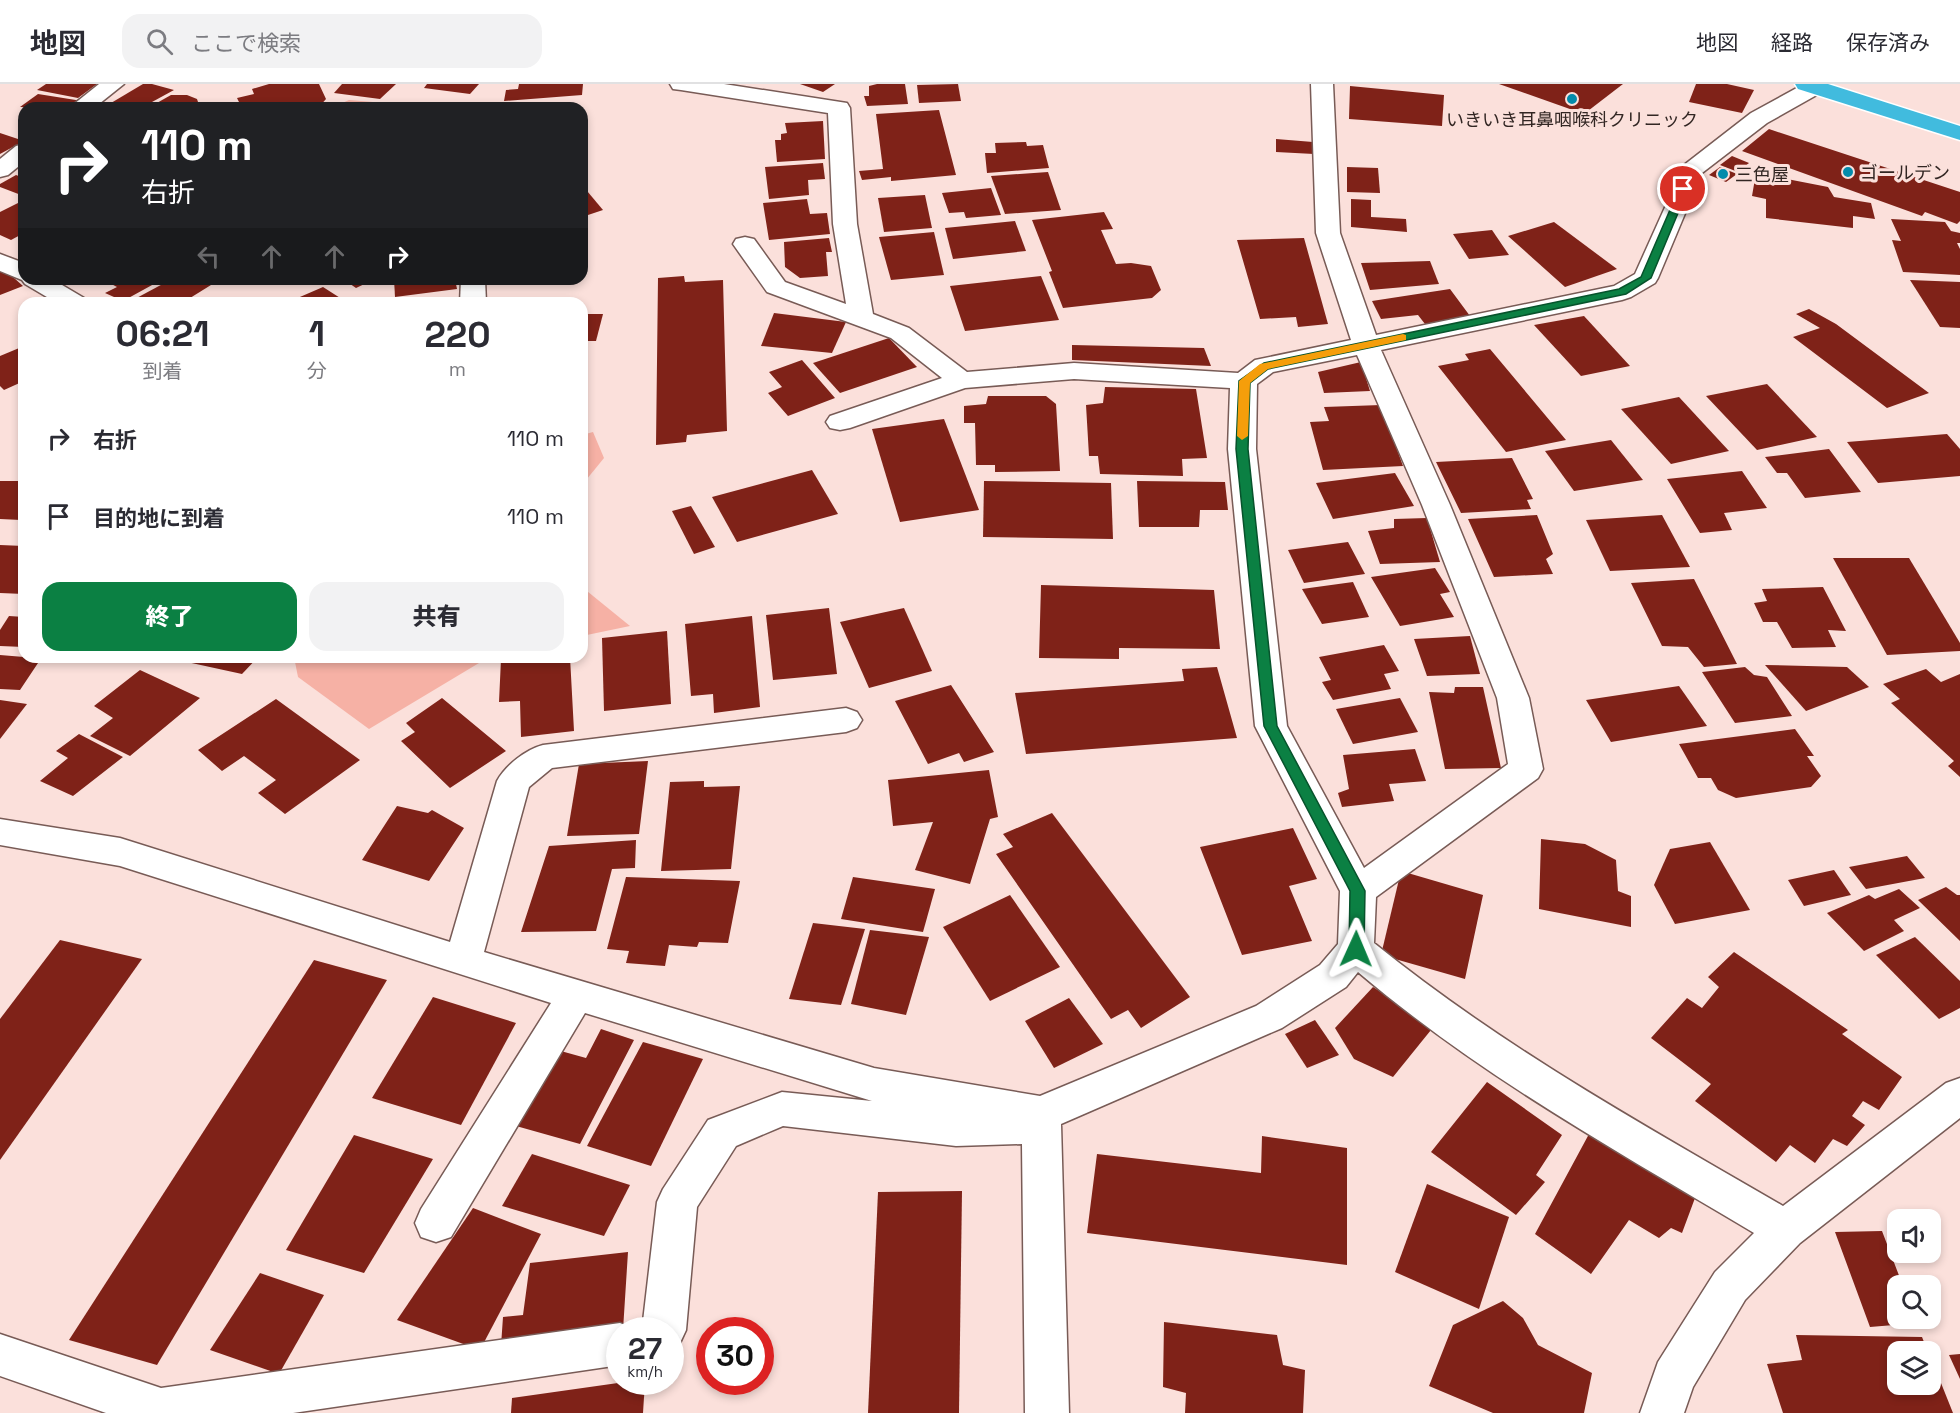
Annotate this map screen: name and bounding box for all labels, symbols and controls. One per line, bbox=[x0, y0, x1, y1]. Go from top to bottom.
search box bbox=[122, 14, 542, 68]
text: 地図 bbox=[30, 25, 86, 61]
icon: search bbox=[143, 25, 176, 58]
text: ここで検索 bbox=[191, 29, 301, 57]
text: 地図 bbox=[1696, 29, 1738, 56]
text: 経路 bbox=[1771, 29, 1813, 56]
text: 保存済み bbox=[1846, 29, 1930, 56]
marker: いきいき耳鼻咽喉科クリニック bbox=[1565, 92, 1579, 106]
place label: いきいき耳鼻咽喉科クリニック bbox=[1446, 108, 1698, 131]
text: 110 m bbox=[141, 119, 253, 172]
icon: right bbox=[42, 126, 120, 204]
place label: ゴールデン bbox=[1860, 161, 1950, 184]
pin bbox=[1657, 163, 1708, 214]
place label: 三色屋 bbox=[1735, 163, 1789, 186]
marker: ゴールデン bbox=[1841, 165, 1855, 179]
marker: 三色屋 bbox=[1716, 167, 1730, 181]
icon: arrive bbox=[1666, 172, 1699, 205]
text: 右折 bbox=[141, 175, 195, 210]
icon: left bbox=[192, 240, 225, 273]
icon: ahead bbox=[255, 240, 288, 273]
icon: ahead bbox=[318, 240, 351, 273]
icon: right bbox=[381, 240, 414, 273]
text: 06:21 bbox=[115, 311, 209, 357]
text: 1 bbox=[309, 311, 325, 357]
text: 220 bbox=[424, 312, 490, 358]
text: m bbox=[449, 356, 466, 382]
text: 到着 bbox=[142, 358, 182, 384]
text: 分 bbox=[307, 358, 327, 384]
icon: right bbox=[42, 422, 75, 455]
text: 110 m bbox=[507, 424, 564, 452]
text: 右折 bbox=[93, 426, 137, 454]
icon: arrive bbox=[42, 500, 75, 533]
text: 110 m bbox=[507, 502, 564, 530]
text: 目的地に到着 bbox=[93, 504, 225, 532]
button: 終了 bbox=[42, 582, 297, 651]
button: 共有 bbox=[309, 582, 564, 651]
position arrow bbox=[1324, 917, 1388, 981]
map controls bbox=[1887, 1209, 1941, 1395]
button: sound bbox=[1887, 1209, 1941, 1263]
button: search bbox=[1887, 1275, 1941, 1329]
speed limit sign: 30 bbox=[696, 1317, 774, 1395]
text: 27 bbox=[628, 1329, 662, 1368]
button: layers bbox=[1887, 1341, 1941, 1395]
text: km/h bbox=[627, 1362, 663, 1381]

